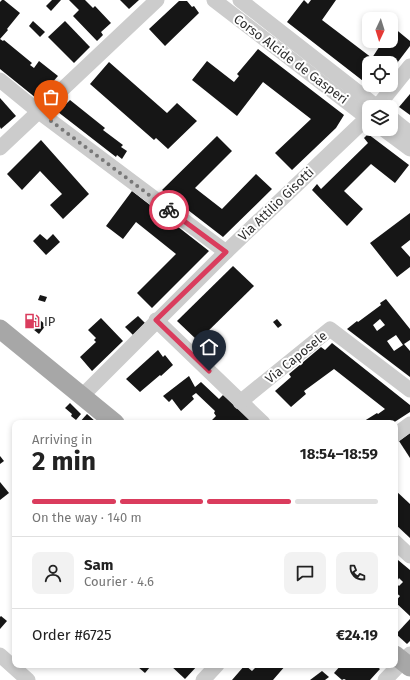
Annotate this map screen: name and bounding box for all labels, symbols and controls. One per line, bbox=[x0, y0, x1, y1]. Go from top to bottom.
street label: Corso Alcide de Gasperi bbox=[231, 11, 351, 107]
north arrow bbox=[362, 12, 398, 48]
map controls bbox=[362, 12, 398, 136]
button: locate bbox=[362, 56, 398, 92]
pin bbox=[34, 80, 68, 121]
icon: bag bbox=[40, 86, 62, 108]
button: layers bbox=[362, 100, 398, 136]
street label: Via Attilio Gisotti bbox=[235, 164, 317, 244]
courier bbox=[149, 190, 189, 230]
icon: bike bbox=[158, 199, 180, 221]
fuel station icon: IP bbox=[23, 312, 41, 330]
place label: IP bbox=[44, 314, 56, 329]
street label: Via Caposele bbox=[262, 328, 330, 386]
pin bbox=[192, 330, 226, 371]
icon: home bbox=[198, 336, 220, 358]
text: Arriving in bbox=[32, 432, 92, 447]
text: 18:54–18:59 bbox=[300, 445, 378, 463]
text: 2 min bbox=[32, 446, 96, 477]
text: On the way · 140 m bbox=[32, 510, 142, 525]
button: person bbox=[32, 552, 74, 594]
button: chat bbox=[284, 552, 326, 594]
button: phone bbox=[336, 552, 378, 594]
text: Sam bbox=[84, 556, 113, 574]
text: Courier · 4.6 bbox=[84, 574, 154, 589]
text: Order #6725 bbox=[32, 626, 111, 644]
text: €24.19 bbox=[336, 626, 378, 644]

